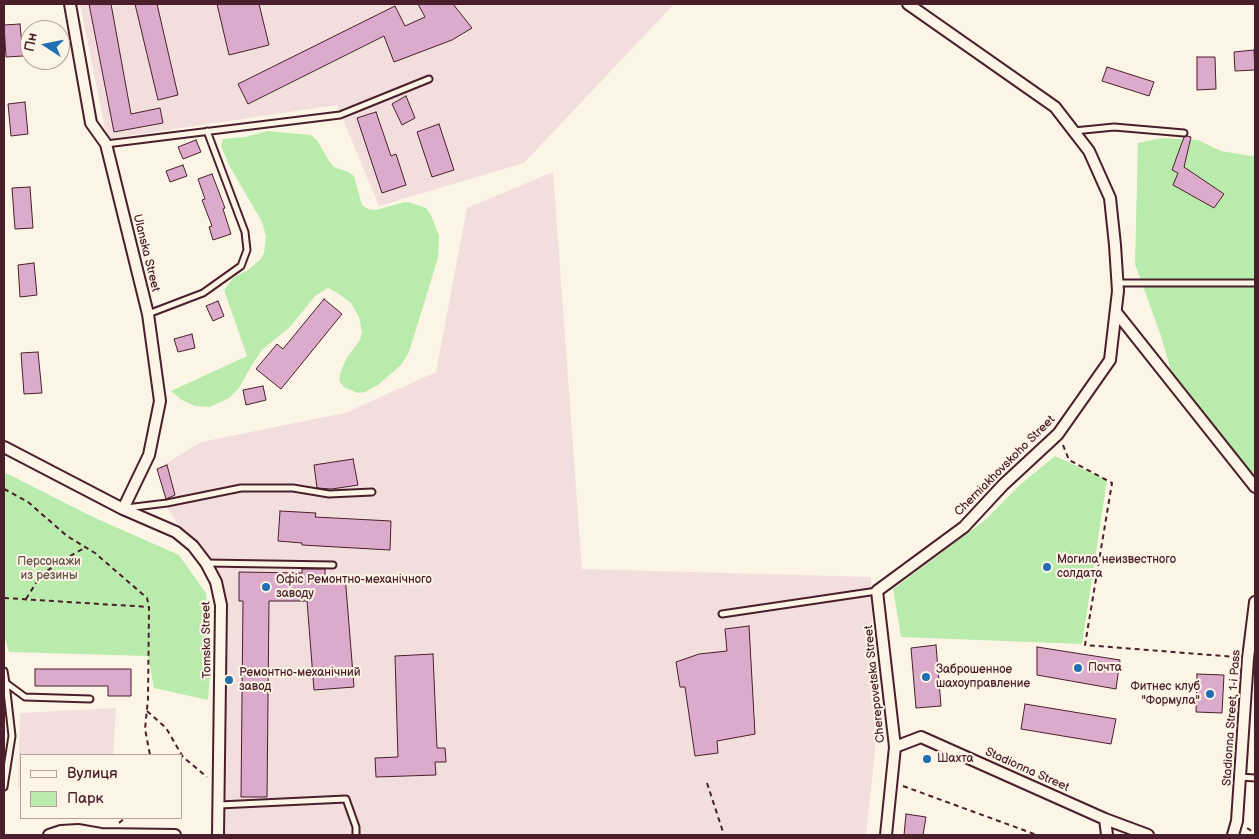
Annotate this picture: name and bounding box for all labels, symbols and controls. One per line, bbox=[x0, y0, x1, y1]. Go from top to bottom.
north arrow bbox=[20, 20, 70, 70]
text: Пн bbox=[21, 31, 41, 53]
street label: Ulanska Street bbox=[129, 213, 163, 293]
street label: Cherniakhovskoho Street bbox=[952, 413, 1058, 519]
place label: Могила неизвестного солдата bbox=[1057, 553, 1176, 581]
park label: Персонажи из резины bbox=[17, 555, 81, 583]
marker: Могила неизвестного солдата bbox=[1041, 561, 1053, 573]
place label: Офіс Ремонтно-механічного заводу bbox=[276, 573, 432, 601]
marker: Офіс Ремонтно-механічного заводу bbox=[260, 581, 272, 593]
street label: Tomska Street bbox=[199, 601, 215, 679]
street label: Cherepovetska Street bbox=[862, 625, 888, 743]
street label: Stadionna Street, 1-i Pass bbox=[1220, 649, 1244, 787]
place label: Почта bbox=[1088, 661, 1122, 675]
marker: Почта bbox=[1072, 662, 1084, 674]
place label: Заброшенное шахоуправление bbox=[936, 663, 1030, 691]
place label: Ремонтно-механічний завод bbox=[239, 666, 361, 694]
marker: Заброшенное шахоуправление bbox=[920, 671, 932, 683]
marker: Ремонтно-механічний завод bbox=[223, 674, 235, 686]
place label: Фитнес клуб "Формула" bbox=[1131, 680, 1200, 708]
marker: Фитнес клуб "Формула" bbox=[1204, 688, 1216, 700]
street label: Stadionna Street bbox=[983, 745, 1071, 795]
place label: Шахта bbox=[937, 752, 974, 766]
marker: Шахта bbox=[921, 753, 933, 765]
legend bbox=[20, 754, 182, 819]
text: Вулиця bbox=[67, 764, 118, 783]
text: Парк bbox=[67, 789, 104, 808]

